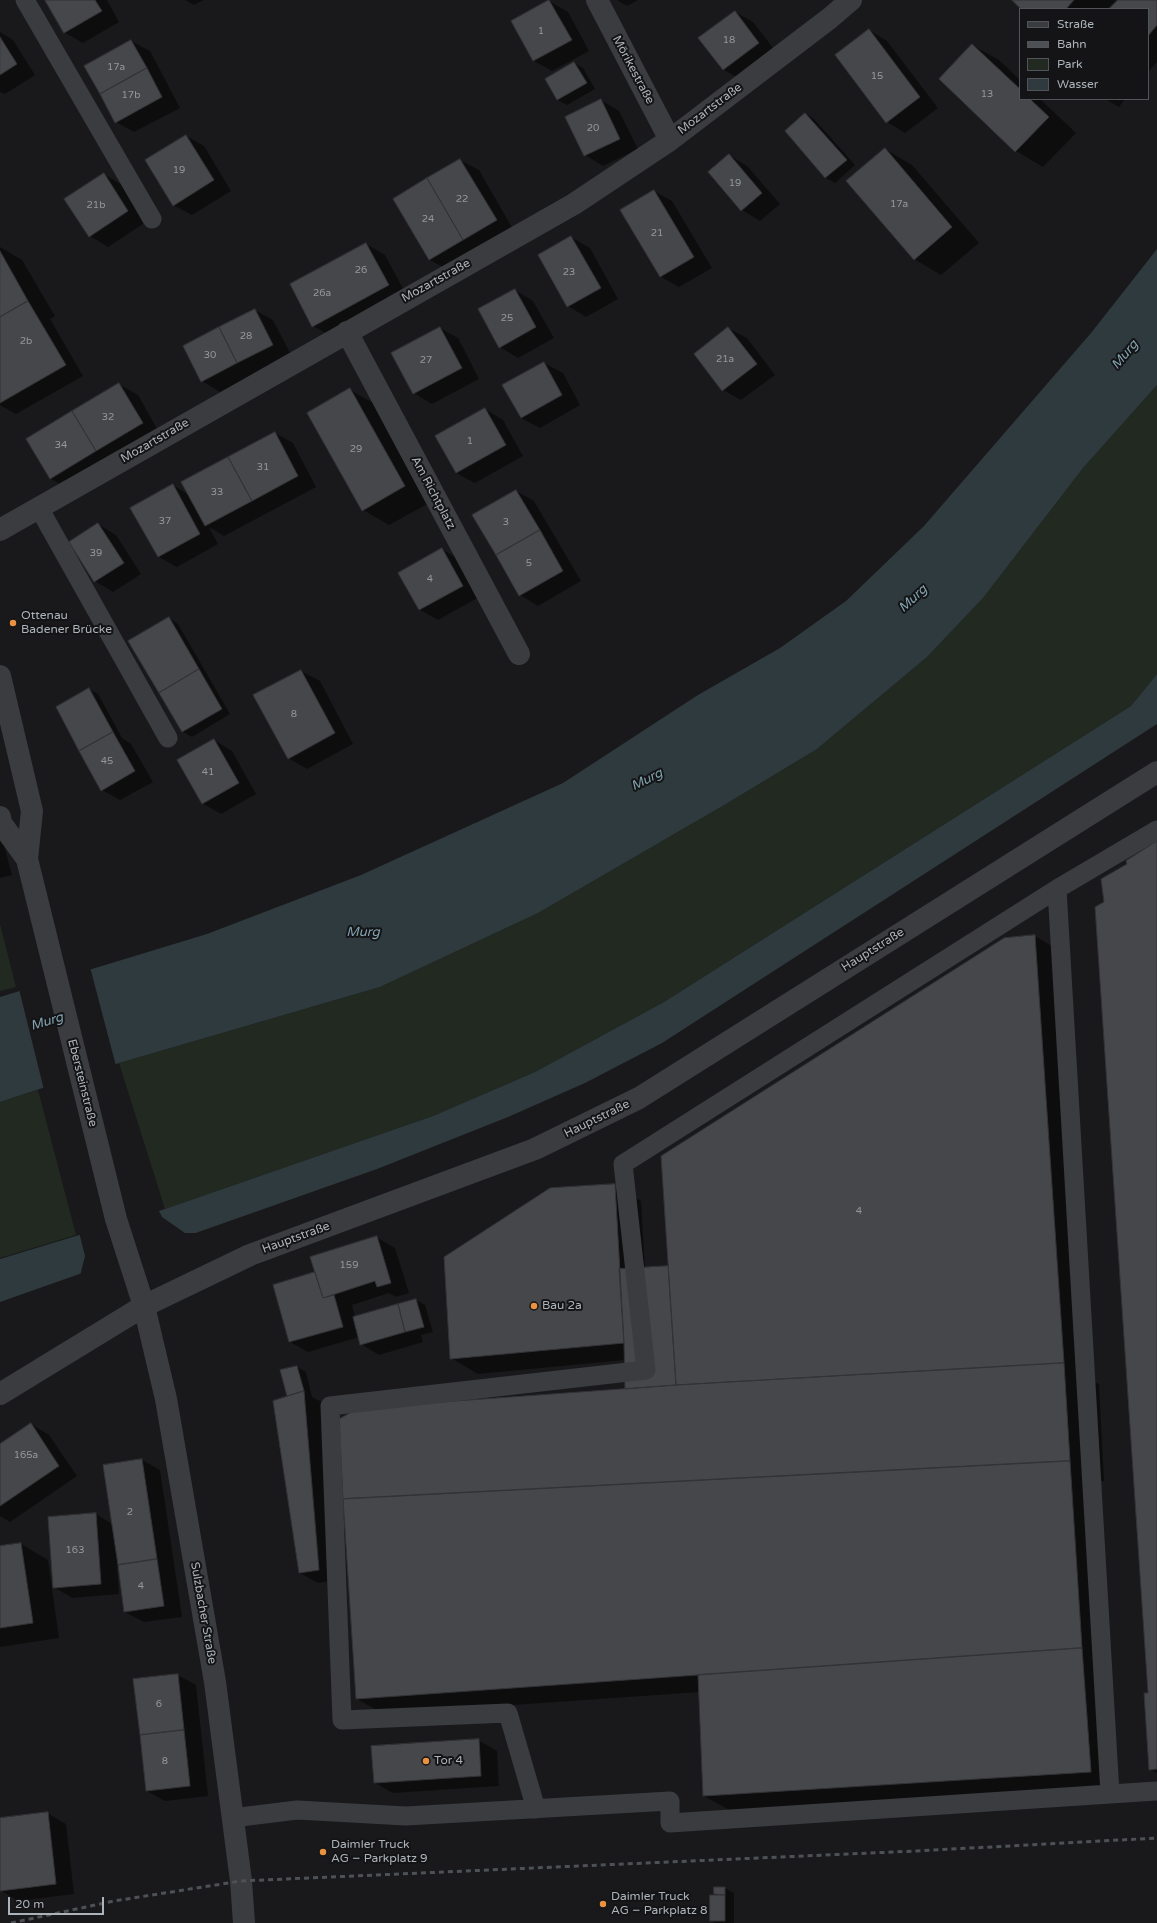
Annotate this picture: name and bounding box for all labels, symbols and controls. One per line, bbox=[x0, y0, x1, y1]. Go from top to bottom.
legend bbox=[1019, 8, 1149, 100]
text: Straße bbox=[1057, 17, 1094, 31]
house number: 1 bbox=[538, 25, 544, 37]
street label: Mörikestraße bbox=[609, 33, 657, 107]
house number: 18 bbox=[723, 34, 735, 46]
text: Bahn bbox=[1057, 37, 1087, 51]
text: Park bbox=[1057, 57, 1083, 71]
house number: 17a bbox=[107, 61, 125, 73]
house number: 15 bbox=[871, 70, 883, 82]
text: Wasser bbox=[1057, 77, 1098, 91]
street label: Mozartstraße bbox=[675, 80, 745, 138]
house number: 13 bbox=[981, 88, 993, 100]
house number: 17b bbox=[122, 89, 140, 101]
house number: 20 bbox=[587, 122, 599, 134]
house number: 19 bbox=[173, 164, 185, 176]
house number: 19 bbox=[729, 177, 741, 189]
house number: 22 bbox=[456, 193, 468, 205]
house number: 17a bbox=[890, 198, 908, 210]
house number: 21b bbox=[87, 199, 105, 211]
house number: 24 bbox=[422, 213, 434, 225]
house number: 21 bbox=[651, 227, 663, 239]
street label: Mozartstraße bbox=[399, 256, 473, 306]
house number: 26 bbox=[355, 264, 367, 276]
house number: 23 bbox=[563, 266, 575, 278]
house number: 26a bbox=[313, 287, 331, 299]
house number: 25 bbox=[501, 312, 513, 324]
house number: 28 bbox=[240, 330, 252, 342]
house number: 2b bbox=[20, 335, 32, 347]
water label: Murg bbox=[1108, 337, 1142, 373]
house number: 30 bbox=[204, 349, 216, 361]
house number: 21a bbox=[716, 353, 734, 365]
house number: 27 bbox=[420, 354, 432, 366]
house number: 32 bbox=[102, 411, 114, 423]
street label: Mozartstraße bbox=[118, 416, 192, 466]
house number: 1 bbox=[467, 435, 473, 447]
house number: 34 bbox=[55, 439, 67, 451]
house number: 29 bbox=[350, 443, 362, 455]
street label: Am Richtplatz bbox=[408, 454, 458, 532]
house number: 31 bbox=[257, 461, 269, 473]
house number: 33 bbox=[211, 486, 223, 498]
house number: 37 bbox=[159, 515, 171, 527]
house number: 3 bbox=[503, 516, 509, 528]
house number: 39 bbox=[90, 547, 102, 559]
house number: 5 bbox=[526, 557, 532, 569]
house number: 4 bbox=[427, 573, 433, 585]
water label: Murg bbox=[896, 582, 930, 616]
place label: Ottenau Badener Brücke bbox=[21, 609, 112, 637]
marker: Ottenau Badener Brücke bbox=[8, 618, 18, 628]
house number: 8 bbox=[291, 708, 297, 720]
house number: 45 bbox=[101, 755, 113, 767]
water label: Murg bbox=[629, 765, 665, 795]
house number: 41 bbox=[202, 766, 214, 778]
water label: Murg bbox=[346, 925, 380, 941]
street label: Hauptstraße bbox=[839, 925, 907, 975]
water label: Murg bbox=[29, 1010, 65, 1034]
street label: Ebersteinstraße bbox=[64, 1038, 100, 1128]
street label: Hauptstraße bbox=[562, 1097, 632, 1141]
house number: 4 bbox=[856, 1205, 862, 1217]
street label: Hauptstraße bbox=[260, 1219, 332, 1257]
house number: 159 bbox=[340, 1259, 358, 1271]
place label: Bau 2a bbox=[542, 1299, 582, 1313]
marker: Bau 2a bbox=[529, 1301, 539, 1311]
house number: 165a bbox=[14, 1449, 38, 1461]
house number: 2 bbox=[127, 1506, 133, 1518]
house number: 163 bbox=[66, 1544, 84, 1556]
street label: Sulzbacher Straße bbox=[187, 1561, 219, 1665]
house number: 4 bbox=[138, 1580, 144, 1592]
house number: 6 bbox=[156, 1698, 162, 1710]
place label: Tor 4 bbox=[434, 1754, 463, 1768]
house number: 8 bbox=[162, 1755, 168, 1767]
marker: Tor 4 bbox=[421, 1756, 431, 1766]
place label: Daimler Truck AG − Parkplatz 9 bbox=[331, 1838, 428, 1866]
marker: Daimler Truck AG − Parkplatz 9 bbox=[318, 1847, 328, 1857]
scale bar bbox=[10, 1889, 106, 1915]
place label: Daimler Truck AG − Parkplatz 8 bbox=[611, 1890, 708, 1918]
text: 20 m bbox=[15, 1897, 44, 1911]
marker: Daimler Truck AG − Parkplatz 8 bbox=[598, 1899, 608, 1909]

